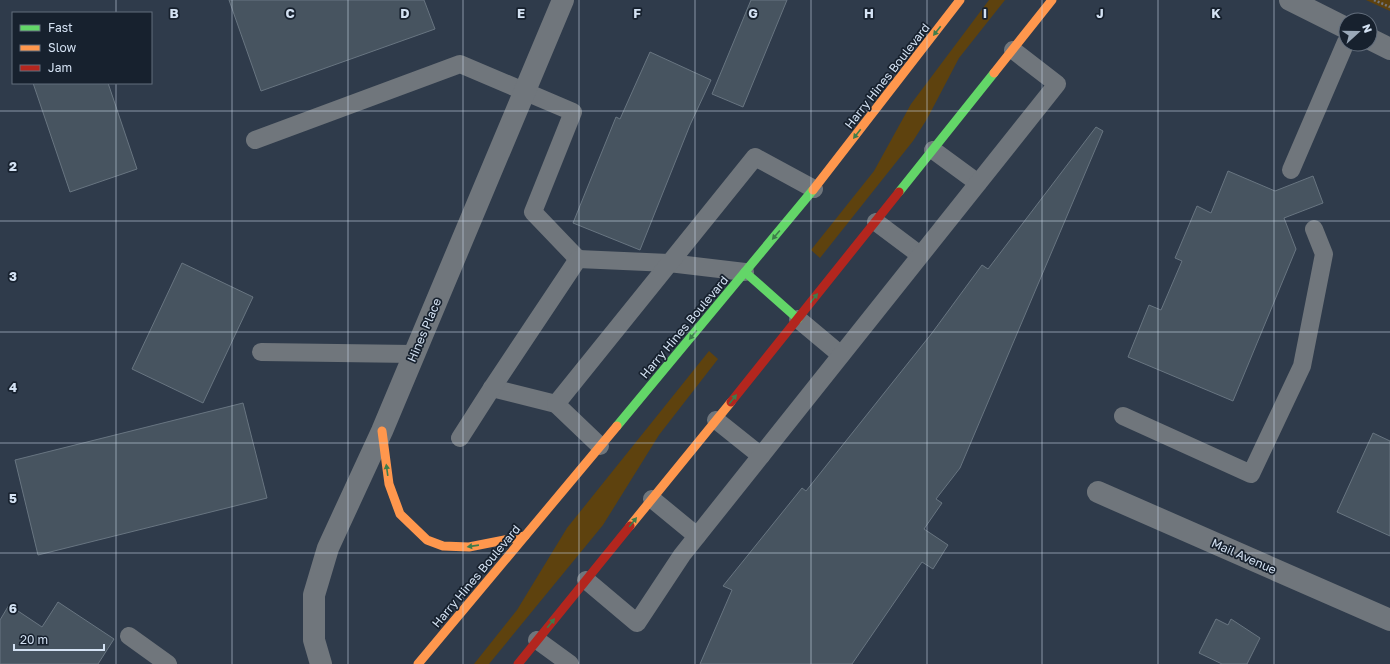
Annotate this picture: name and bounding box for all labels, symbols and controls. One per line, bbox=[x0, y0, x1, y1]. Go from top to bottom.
text: B bbox=[169, 5, 179, 21]
text: C bbox=[285, 5, 295, 21]
text: D bbox=[400, 5, 410, 21]
text: E bbox=[517, 5, 525, 21]
text: F bbox=[633, 5, 641, 21]
text: G bbox=[748, 5, 758, 21]
text: H bbox=[864, 5, 874, 21]
text: I bbox=[983, 5, 987, 21]
text: J bbox=[1096, 5, 1104, 21]
text: K bbox=[1211, 5, 1221, 21]
legend bbox=[12, 12, 152, 84]
north arrow bbox=[1338, 12, 1378, 52]
text: Fast bbox=[48, 20, 73, 35]
street label: Harry Hines Boulevard bbox=[841, 20, 933, 132]
text: N bbox=[1360, 22, 1375, 34]
one-way arrow bbox=[932, 25, 941, 36]
text: Slow bbox=[48, 40, 76, 55]
text: Jam bbox=[48, 60, 72, 75]
one-way arrow bbox=[853, 128, 861, 139]
text: 2 bbox=[9, 158, 17, 174]
one-way arrow bbox=[771, 230, 780, 241]
text: 3 bbox=[9, 268, 17, 284]
street label: Harry Hines Boulevard bbox=[637, 273, 731, 381]
one-way arrow bbox=[810, 293, 819, 304]
street label: Hines Place bbox=[404, 296, 444, 364]
one-way arrow bbox=[688, 330, 697, 340]
text: 4 bbox=[9, 379, 17, 395]
one-way arrow bbox=[728, 394, 737, 405]
one-way arrow bbox=[384, 464, 390, 476]
text: 5 bbox=[9, 490, 17, 506]
one-way arrow bbox=[629, 517, 638, 527]
street label: Harry Hines Boulevard bbox=[429, 522, 523, 630]
street label: Mail Avenue bbox=[1209, 535, 1279, 577]
one-way arrow bbox=[466, 543, 479, 549]
text: 6 bbox=[9, 600, 17, 616]
one-way arrow bbox=[547, 617, 556, 628]
scale bar bbox=[14, 626, 104, 652]
text: 20 m bbox=[20, 632, 48, 647]

